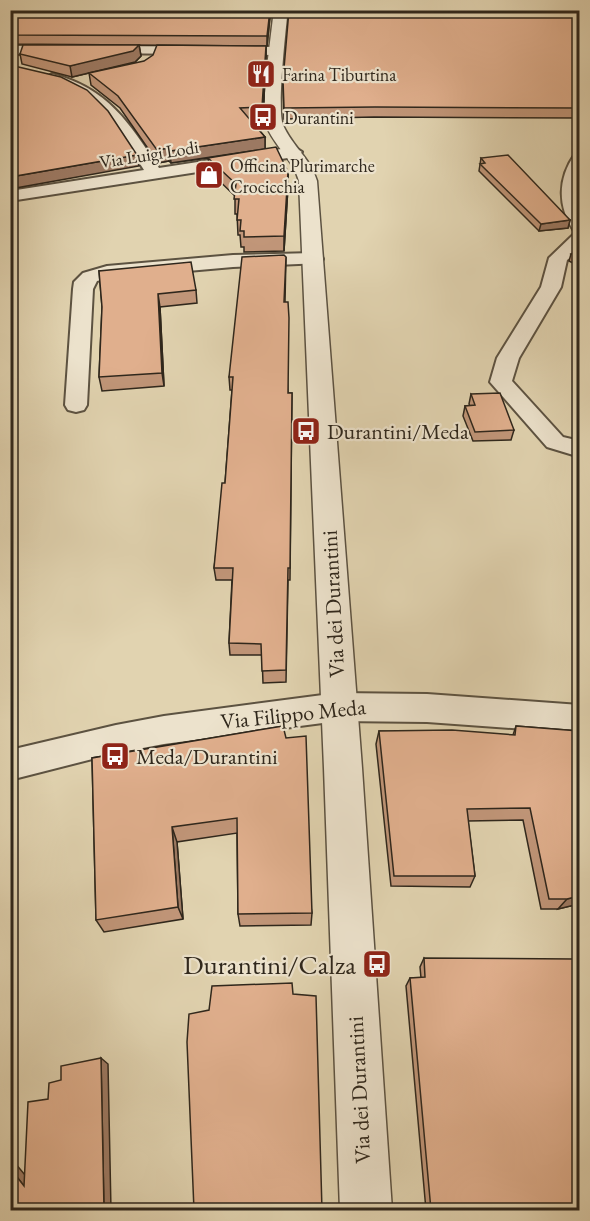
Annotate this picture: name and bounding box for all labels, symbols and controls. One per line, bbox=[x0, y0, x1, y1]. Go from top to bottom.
restaurant icon: Farina Tiburtina bbox=[245, 58, 277, 90]
place label: Farina Tiburtina bbox=[282, 63, 397, 86]
bus stop icon: Durantini bbox=[247, 101, 279, 133]
place label: Durantini bbox=[284, 106, 354, 129]
street label: Via Luigi Lodi bbox=[98, 135, 201, 173]
place label: Officina Plurimarche Crocicchia bbox=[230, 154, 375, 198]
shop icon: Officina Plurimarche Crocicchia bbox=[193, 159, 225, 191]
bus stop icon: Durantini/Meda bbox=[290, 415, 322, 447]
place label: Durantini/Meda bbox=[327, 417, 469, 446]
street label: Via dei Durantini bbox=[315, 530, 351, 678]
street label: Via Filippo Meda bbox=[219, 692, 367, 736]
bus stop icon: Meda/Durantini bbox=[99, 740, 131, 772]
place label: Meda/Durantini bbox=[136, 742, 278, 771]
place label: Durantini/Calza bbox=[183, 947, 356, 982]
bus stop icon: Durantini/Calza bbox=[361, 948, 393, 980]
street label: Via dei Durantini bbox=[341, 1016, 377, 1164]

